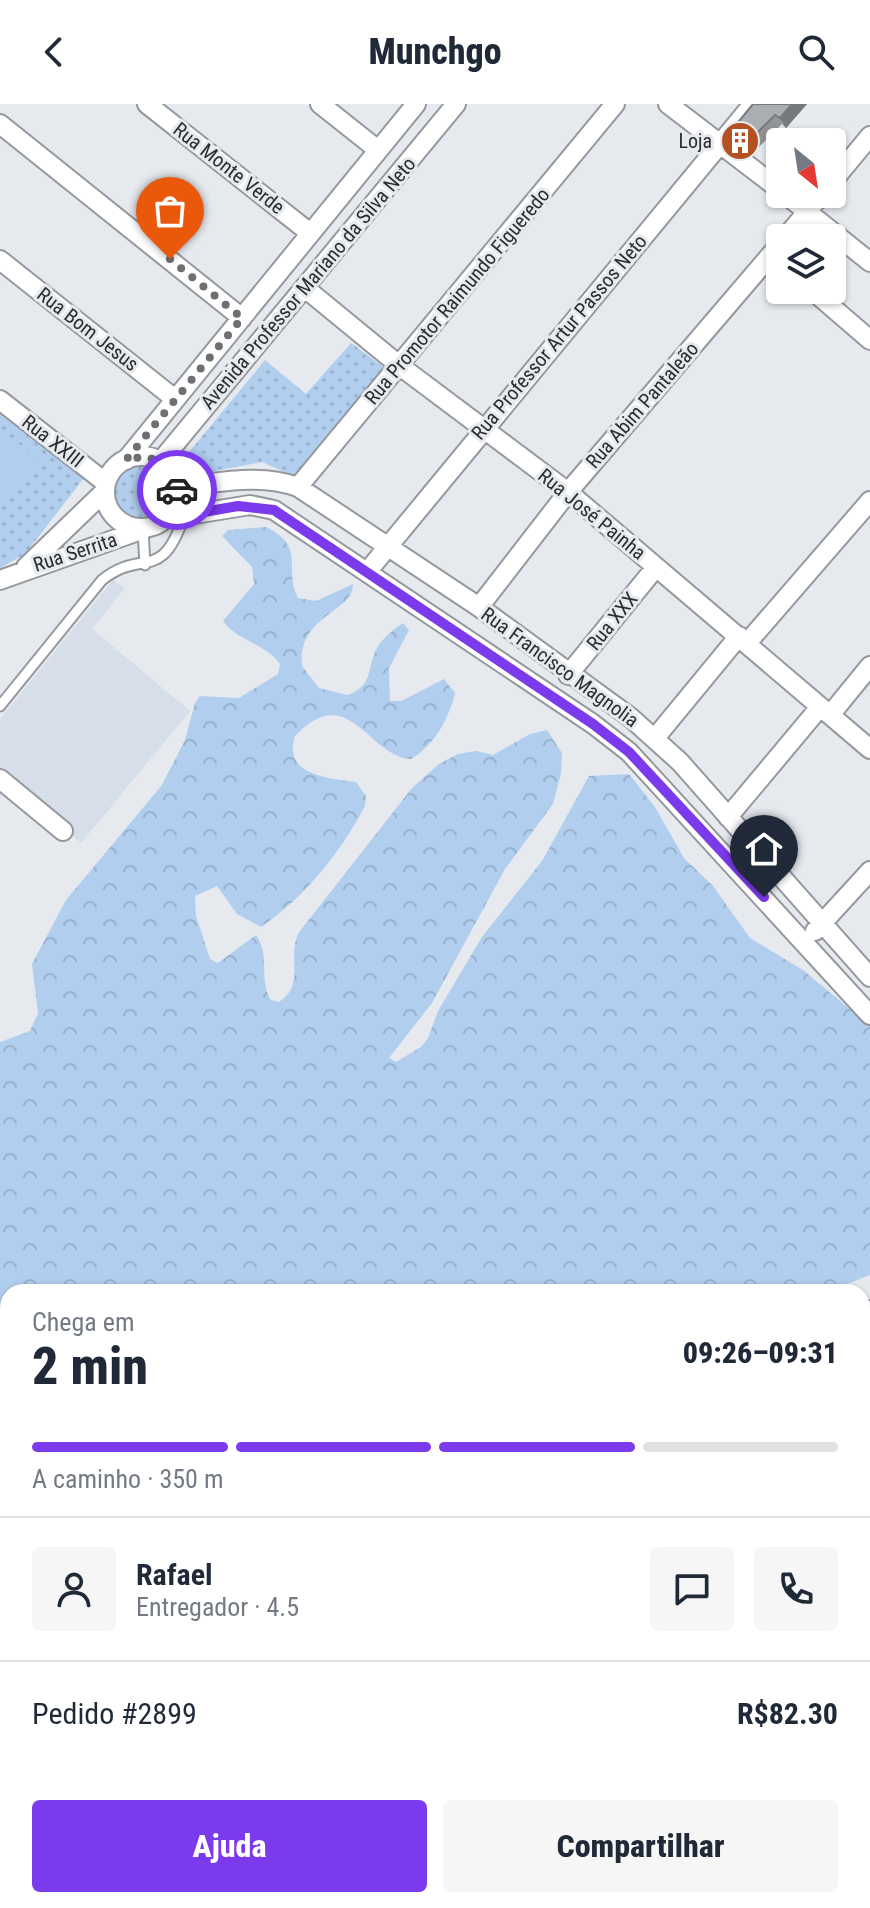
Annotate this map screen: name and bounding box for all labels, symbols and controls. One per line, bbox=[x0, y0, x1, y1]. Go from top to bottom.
icon: back bbox=[32, 30, 76, 74]
icon: search bbox=[794, 30, 838, 74]
text: Munchgo bbox=[368, 31, 502, 73]
street label: Rua Monte Verde bbox=[169, 117, 289, 219]
building icon: Loja bbox=[719, 120, 761, 162]
north arrow bbox=[766, 128, 846, 208]
map controls bbox=[766, 128, 846, 304]
place label: Loja bbox=[678, 129, 712, 153]
street label: Avenida Professor Mariano da Silva Neto bbox=[195, 152, 421, 414]
pin bbox=[136, 177, 204, 259]
street label: Rua Promotor Raimundo Figueredo bbox=[359, 183, 555, 409]
icon: bag bbox=[148, 189, 192, 233]
button: layers bbox=[766, 224, 846, 304]
street label: Rua Professor Artur Passos Neto bbox=[466, 230, 652, 444]
street label: Rua Bom Jesus bbox=[33, 282, 143, 376]
street label: Rua Abim Pantaleão bbox=[581, 337, 703, 473]
street label: Rua XXIII bbox=[17, 410, 89, 472]
courier bbox=[137, 450, 217, 530]
street label: Rua José Painha bbox=[533, 463, 651, 565]
icon: car bbox=[155, 468, 199, 512]
street label: Rua Serrita bbox=[30, 527, 120, 577]
street label: Rua XXX bbox=[581, 587, 643, 655]
street label: Rua Francisco Magnolia bbox=[477, 602, 643, 732]
pin bbox=[730, 815, 798, 897]
icon: home bbox=[742, 827, 786, 871]
text: Chega em bbox=[32, 1307, 135, 1337]
text: 09:26–09:31 bbox=[683, 1335, 838, 1370]
text: 2 min bbox=[32, 1336, 148, 1397]
text: A caminho · 350 m bbox=[32, 1464, 223, 1494]
button: person bbox=[32, 1547, 116, 1631]
button: chat bbox=[650, 1547, 734, 1631]
button: phone bbox=[754, 1547, 838, 1631]
text: Rafael bbox=[136, 1557, 213, 1592]
text: Entregador · 4.5 bbox=[136, 1592, 299, 1622]
text: Pedido #2899 bbox=[32, 1696, 197, 1731]
text: R$82.30 bbox=[737, 1696, 838, 1731]
button: Ajuda bbox=[32, 1800, 427, 1892]
button: Compartilhar bbox=[443, 1800, 838, 1892]

